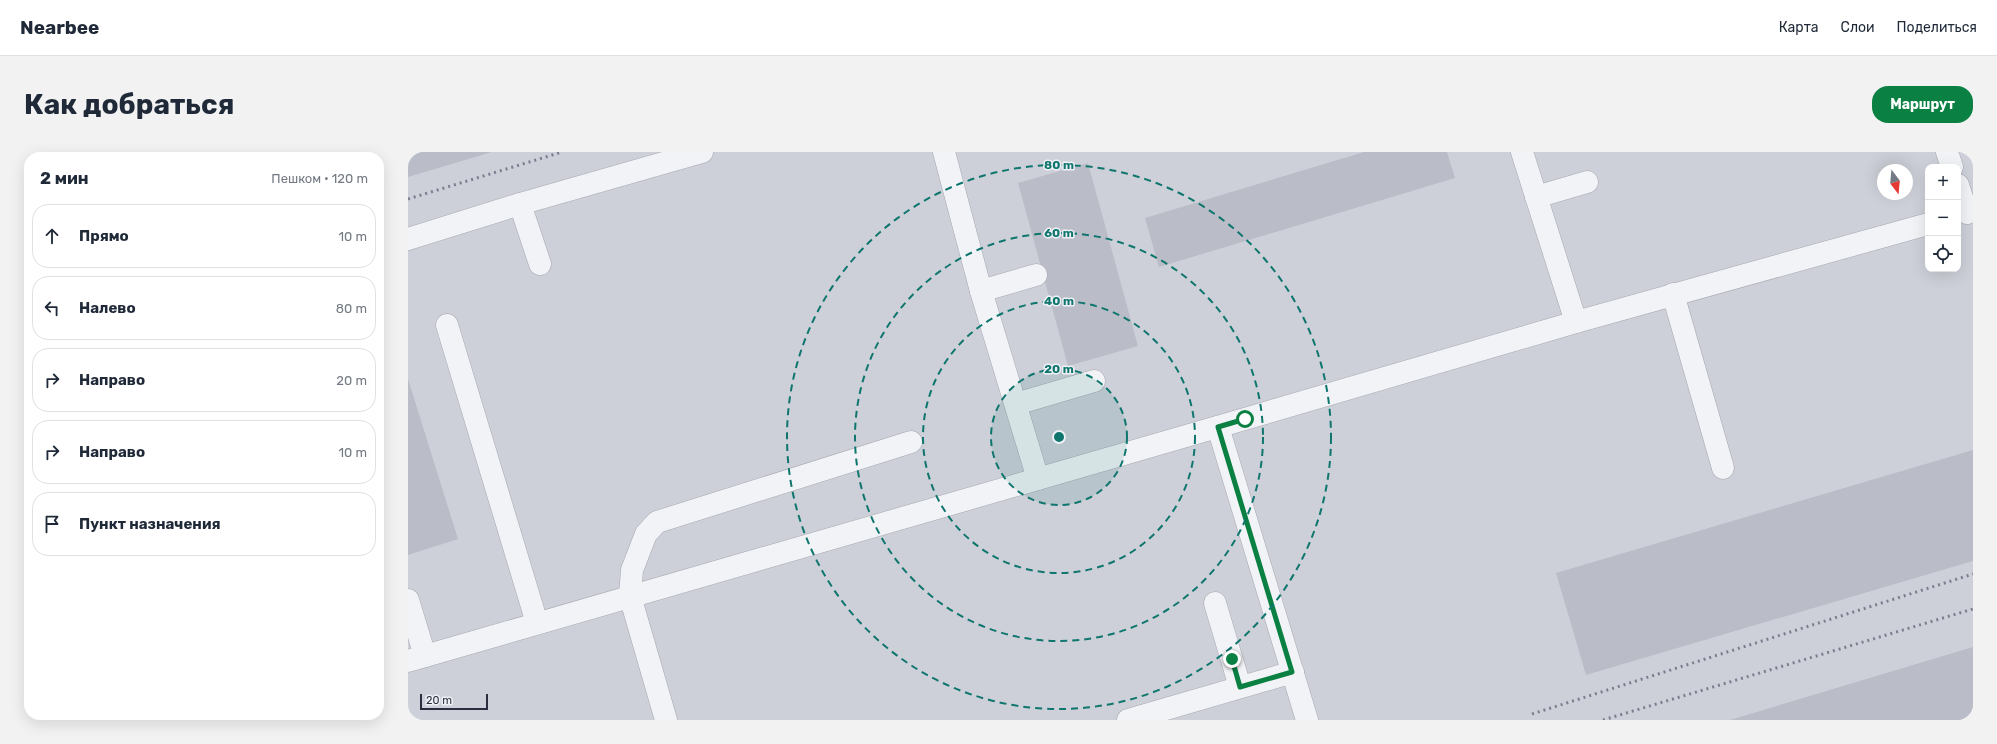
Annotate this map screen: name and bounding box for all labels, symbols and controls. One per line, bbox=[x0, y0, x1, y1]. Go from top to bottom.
text: Nearbee bbox=[20, 16, 99, 39]
text: Карта bbox=[1779, 19, 1819, 36]
text: Слои bbox=[1841, 19, 1875, 36]
text: Поделиться bbox=[1897, 19, 1977, 36]
button: Маршрут bbox=[1872, 86, 1973, 123]
text: Как добраться bbox=[24, 88, 234, 121]
text: 80 m bbox=[1044, 158, 1074, 172]
north arrow bbox=[1877, 164, 1913, 200]
map controls bbox=[1925, 164, 1961, 272]
button: + bbox=[1925, 164, 1961, 200]
text: 2 мин bbox=[40, 168, 89, 188]
text: Пешком · 120 m bbox=[271, 171, 368, 186]
button: − bbox=[1925, 200, 1961, 236]
icon: ahead bbox=[41, 225, 63, 247]
text: 60 m bbox=[1044, 226, 1074, 240]
text: Прямо bbox=[79, 227, 129, 245]
text: 10 m bbox=[338, 229, 367, 244]
button: locate bbox=[1925, 236, 1961, 272]
text: 40 m bbox=[1044, 294, 1074, 308]
icon: left bbox=[41, 297, 63, 319]
text: Налево bbox=[79, 299, 136, 317]
text: 80 m bbox=[336, 301, 367, 316]
text: 20 m bbox=[1044, 362, 1074, 376]
icon: right bbox=[41, 369, 63, 391]
text: Направо bbox=[79, 371, 145, 389]
text: 20 m bbox=[336, 373, 367, 388]
route start bbox=[1236, 410, 1254, 428]
centre of rings bbox=[1052, 430, 1066, 444]
icon: right bbox=[41, 441, 63, 463]
text: Направо bbox=[79, 443, 145, 461]
text: 10 m bbox=[338, 445, 367, 460]
icon: arrive bbox=[41, 513, 63, 535]
text: Пункт назначения bbox=[79, 515, 221, 533]
route end bbox=[1223, 650, 1241, 668]
scale bar bbox=[420, 692, 488, 711]
text: 20 m bbox=[426, 694, 452, 707]

